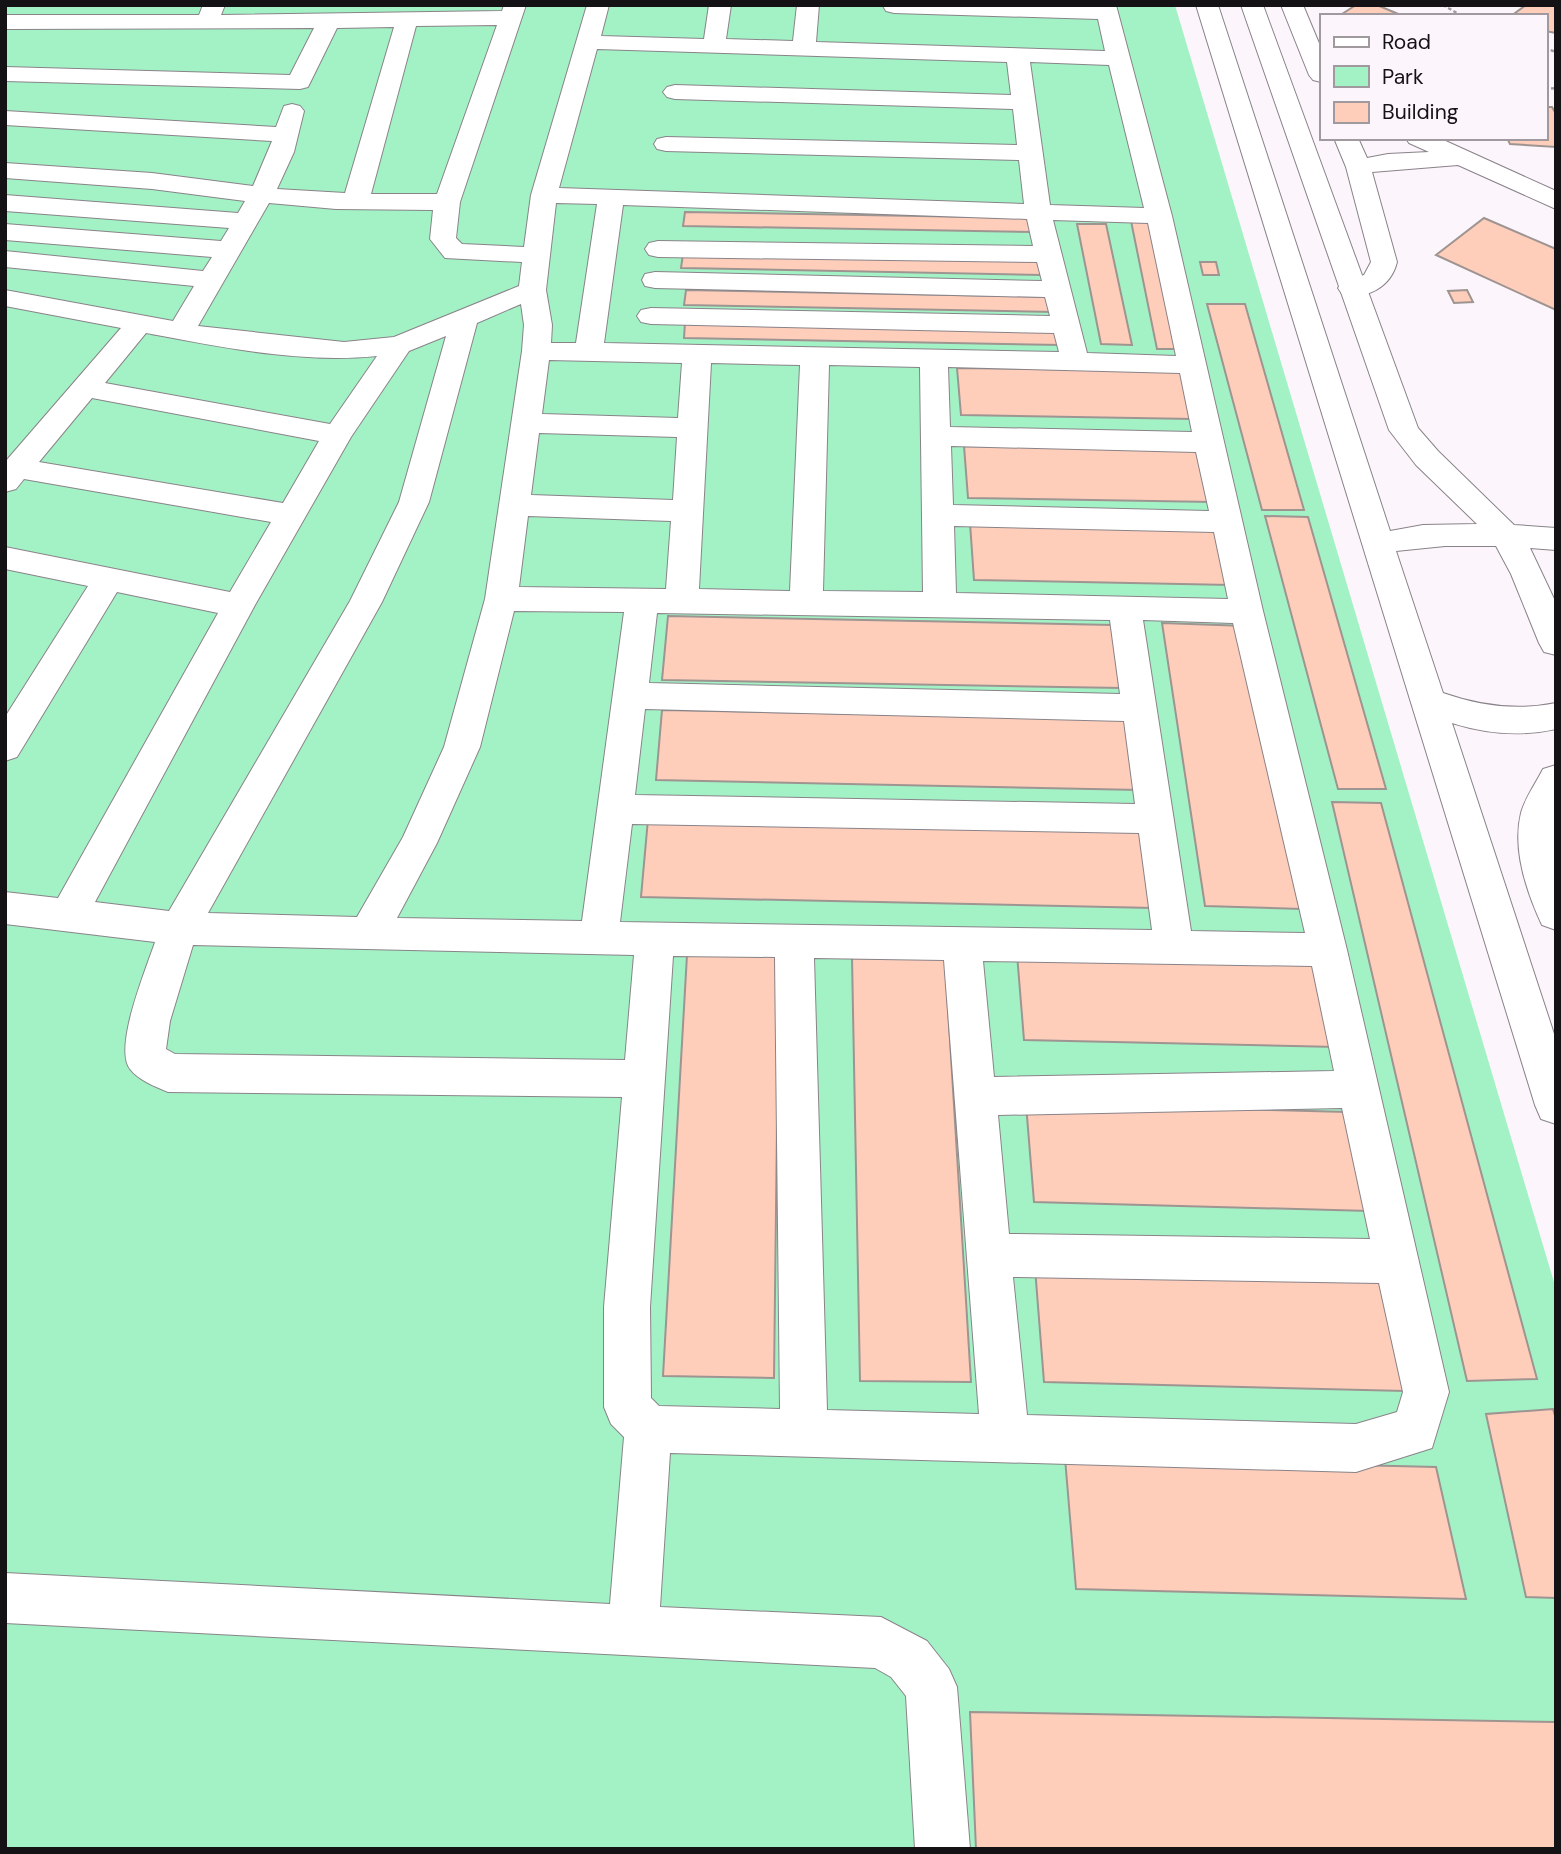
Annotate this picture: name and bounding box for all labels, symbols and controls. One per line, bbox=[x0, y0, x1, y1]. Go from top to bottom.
legend bbox=[1320, 14, 1547, 140]
text: Road bbox=[1382, 28, 1431, 56]
text: Park bbox=[1382, 63, 1424, 91]
text: Building bbox=[1382, 98, 1459, 126]

